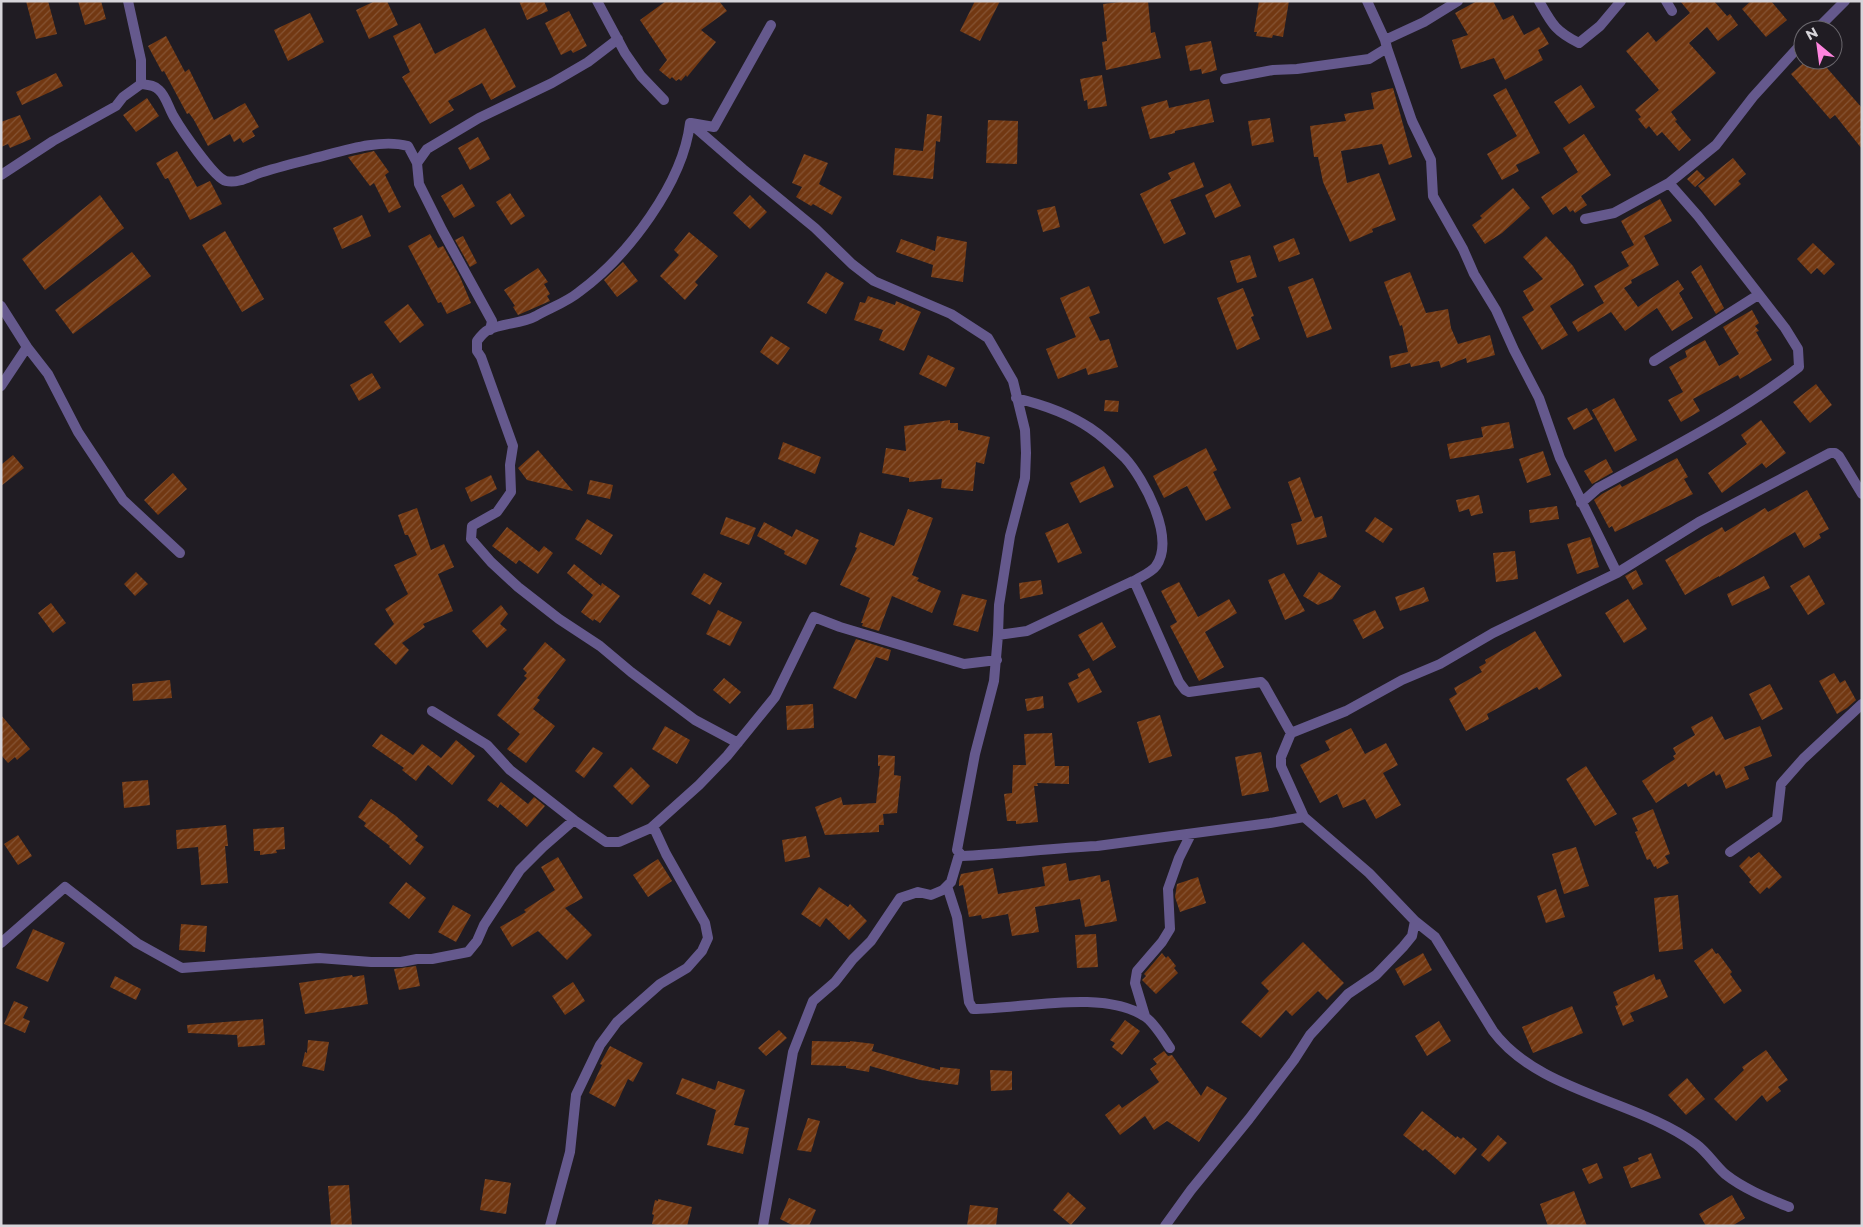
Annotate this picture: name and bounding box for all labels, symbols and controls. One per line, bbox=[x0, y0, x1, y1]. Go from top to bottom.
north arrow bbox=[1793, 20, 1843, 70]
text: N bbox=[1802, 23, 1821, 44]

